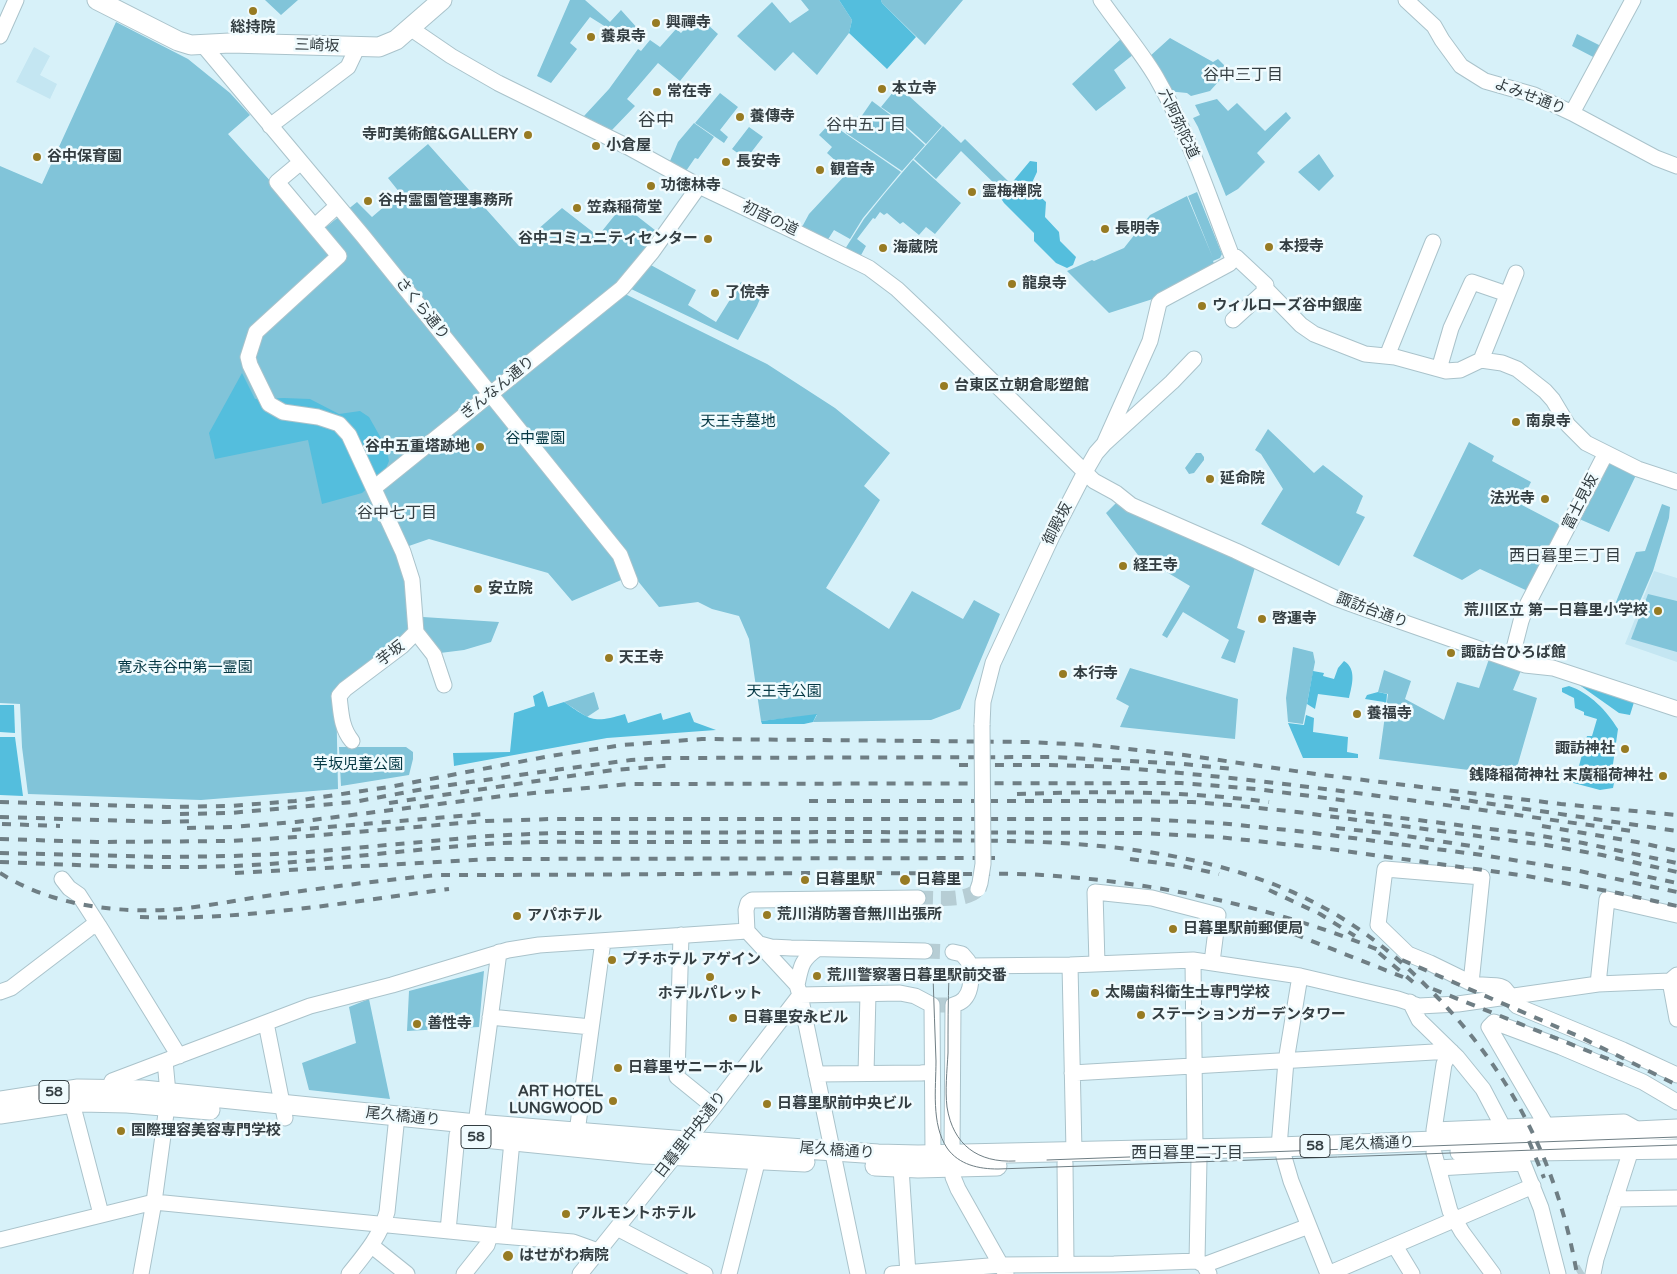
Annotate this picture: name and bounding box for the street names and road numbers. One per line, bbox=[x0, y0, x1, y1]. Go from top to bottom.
street label: 三崎坂 bbox=[294, 36, 340, 56]
street label: よみせ通り bbox=[1492, 75, 1568, 119]
street label: 六阿弥陀道 bbox=[1154, 86, 1202, 162]
street label: 初音の道 bbox=[739, 198, 801, 240]
street label: さくら通り bbox=[391, 274, 453, 344]
street label: ぎんなん通り bbox=[457, 353, 539, 423]
street label: 富士見坂 bbox=[1559, 471, 1603, 533]
street label: 御殿坂 bbox=[1040, 500, 1076, 548]
street label: 諏訪台通り bbox=[1334, 590, 1410, 632]
street label: 芋坂 bbox=[374, 638, 408, 670]
road number: 58 bbox=[39, 1080, 69, 1104]
street label: 日暮里中央通り bbox=[652, 1088, 730, 1182]
street label: 尾久橋通り bbox=[365, 1104, 441, 1130]
road number: 58 bbox=[461, 1126, 491, 1148]
road number: 58 bbox=[1300, 1134, 1330, 1158]
street label: 尾久橋通り bbox=[1339, 1134, 1415, 1154]
street label: 尾久橋通り bbox=[799, 1139, 875, 1163]

